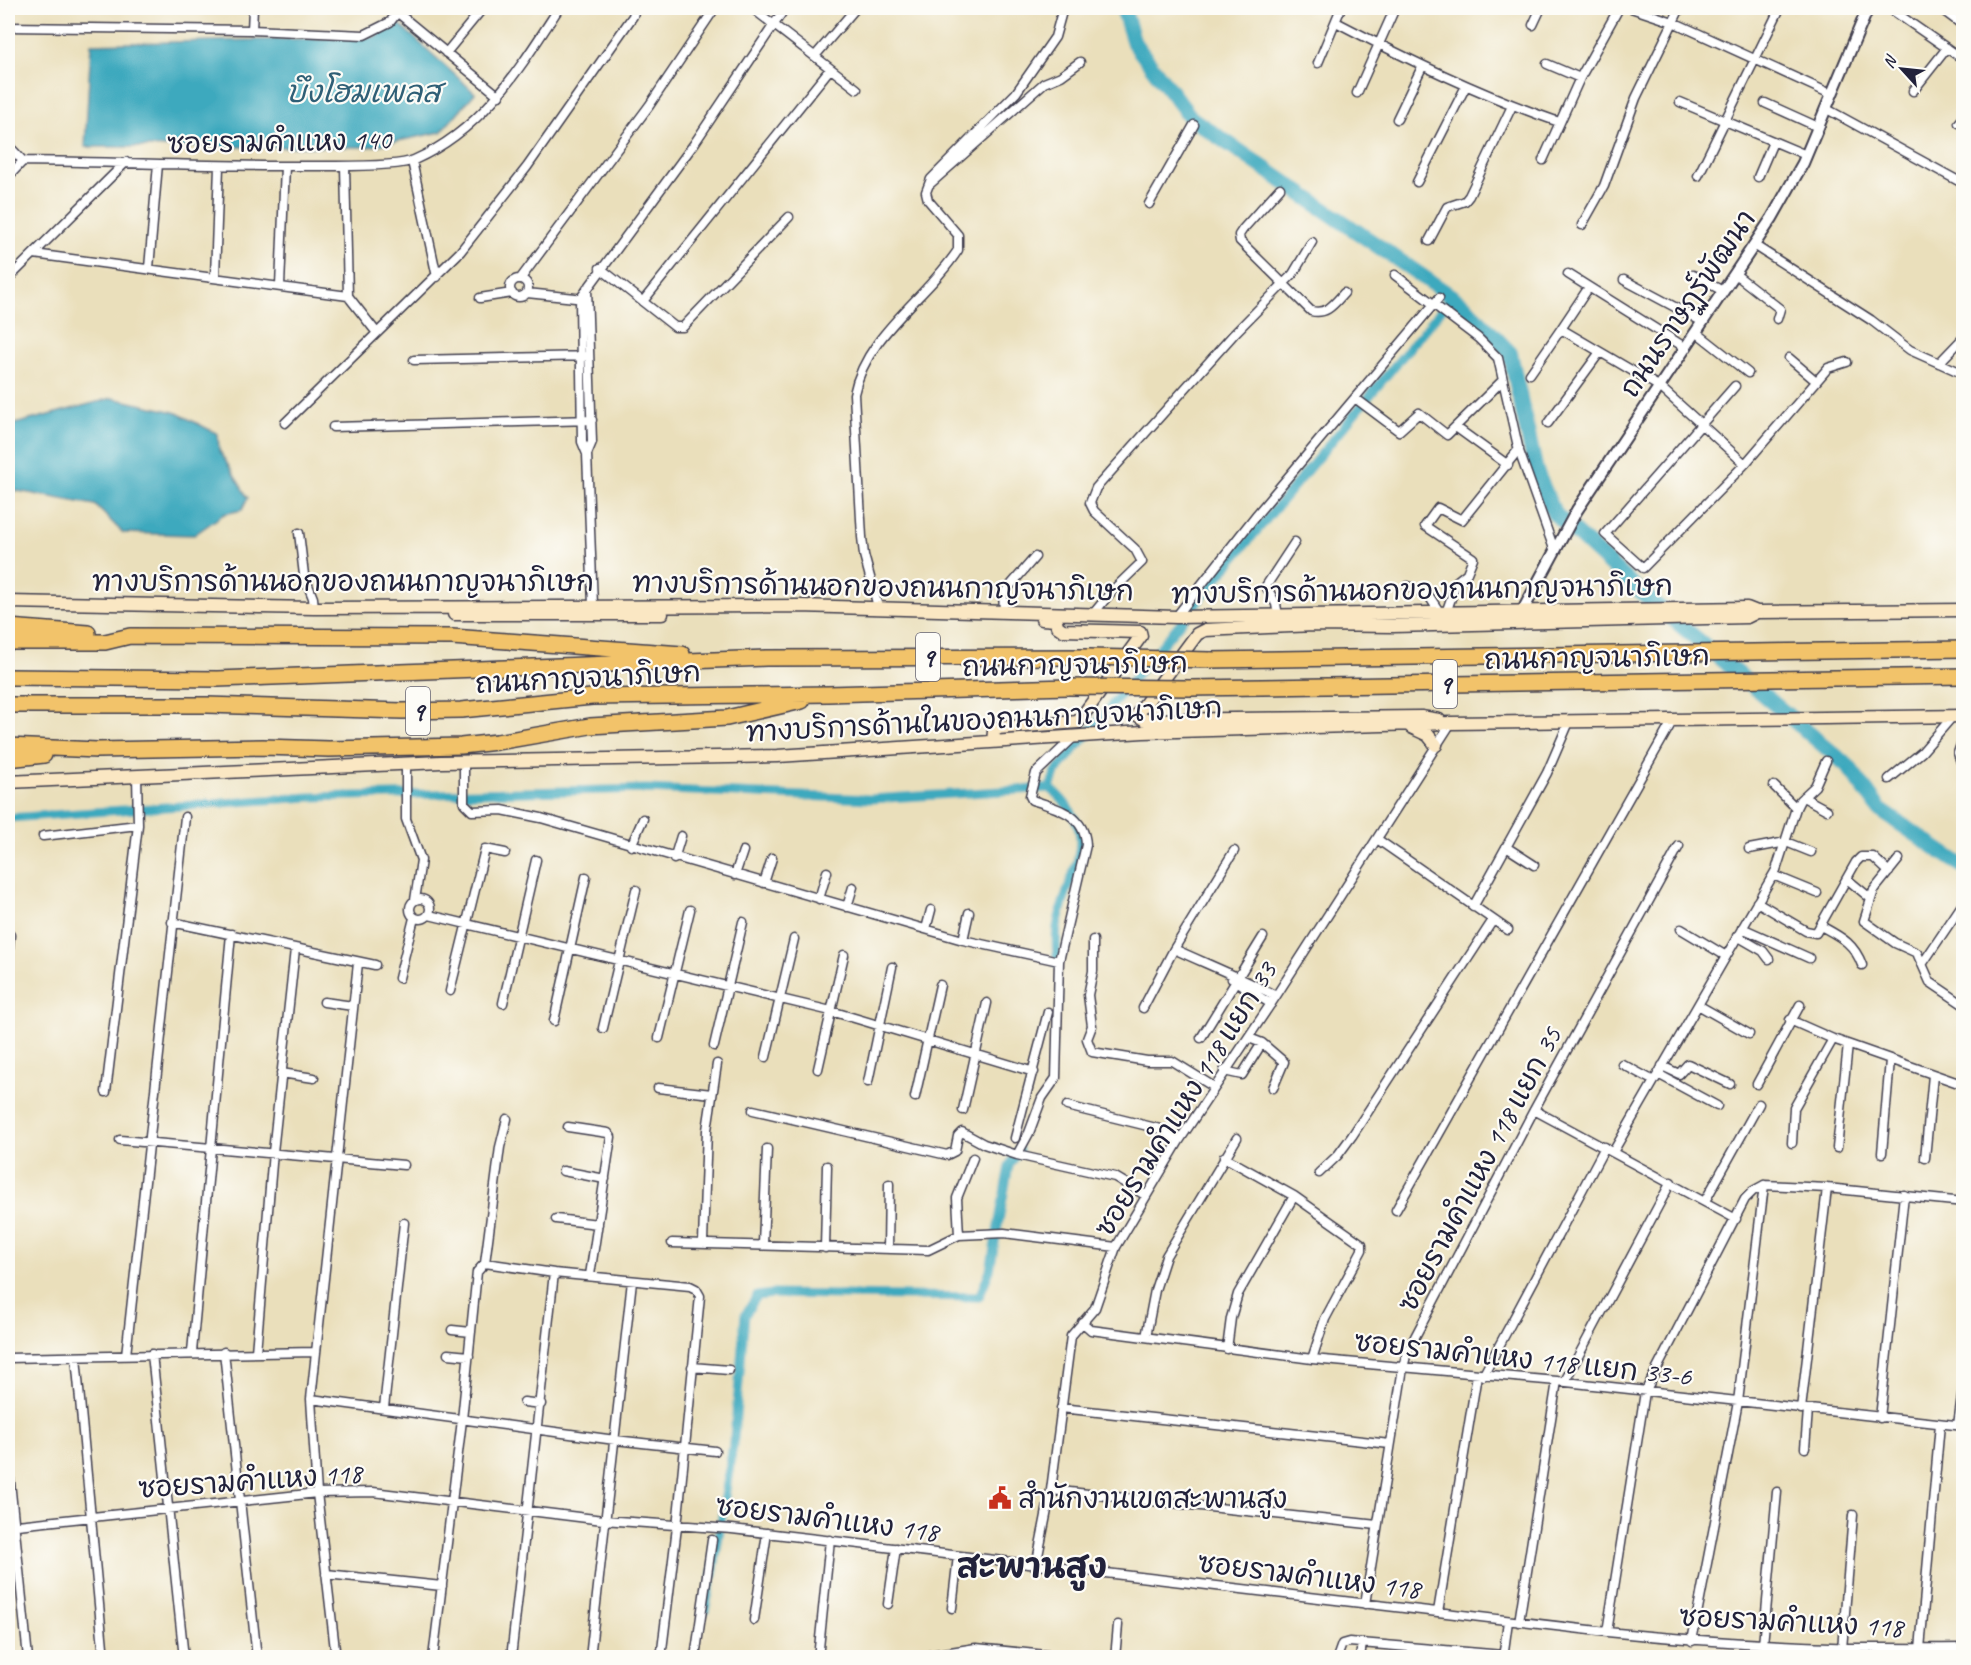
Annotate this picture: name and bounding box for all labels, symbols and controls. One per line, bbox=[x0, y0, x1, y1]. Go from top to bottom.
north arrow bbox=[1872, 39, 1932, 99]
text: N bbox=[1878, 51, 1902, 72]
water label: บึงโฮมเพลส bbox=[286, 72, 447, 111]
street label: ซอยรามคำแหง 140 bbox=[167, 121, 394, 161]
street label: ถนนราษฏร์พัฒนา bbox=[1610, 202, 1765, 405]
street label: ทางบริการด้านนอกของถนนกาญจนาภิเษก bbox=[92, 563, 594, 599]
street label: ทางบริการด้านนอกของถนนกาญจนาภิเษก bbox=[632, 564, 1134, 608]
street label: ทางบริการด้านนอกของถนนกาญจนาภิเษก bbox=[1171, 567, 1673, 611]
road number: 9 bbox=[916, 633, 940, 681]
street label: ถนนกาญจนาภิเษก bbox=[1484, 638, 1710, 677]
street label: ถนนกาญจนาภิเษก bbox=[962, 645, 1188, 684]
street label: ถนนกาญจนาภิเษก bbox=[474, 654, 702, 701]
road number: 9 bbox=[1433, 660, 1457, 708]
road number: 9 bbox=[406, 687, 430, 735]
street label: ทางบริการด้านในของถนนกาญจนาภิเษก bbox=[745, 688, 1223, 749]
street label: ซอยรามคำแหง 118 แยก 33 bbox=[1086, 953, 1286, 1243]
street label: ซอยรามคำแหง 118 แยก 35 bbox=[1389, 1019, 1570, 1317]
street label: ซอยรามคำแหง 118 แยก 33-6 bbox=[1353, 1322, 1695, 1394]
street label: ซอยรามคำแหง 118 bbox=[137, 1454, 365, 1506]
place label: สำนักงานเขตสะพานสูง bbox=[1018, 1480, 1287, 1519]
public building icon: สำนักงานเขตสะพานสูง bbox=[987, 1485, 1013, 1511]
street label: ซอยรามคำแหง 118 bbox=[714, 1486, 943, 1550]
street label: ซอยรามคำแหง 118 bbox=[1196, 1543, 1425, 1607]
district label: สะพานสูง bbox=[957, 1545, 1107, 1591]
street label: ซอยรามคำแหง 118 bbox=[1678, 1597, 1906, 1645]

